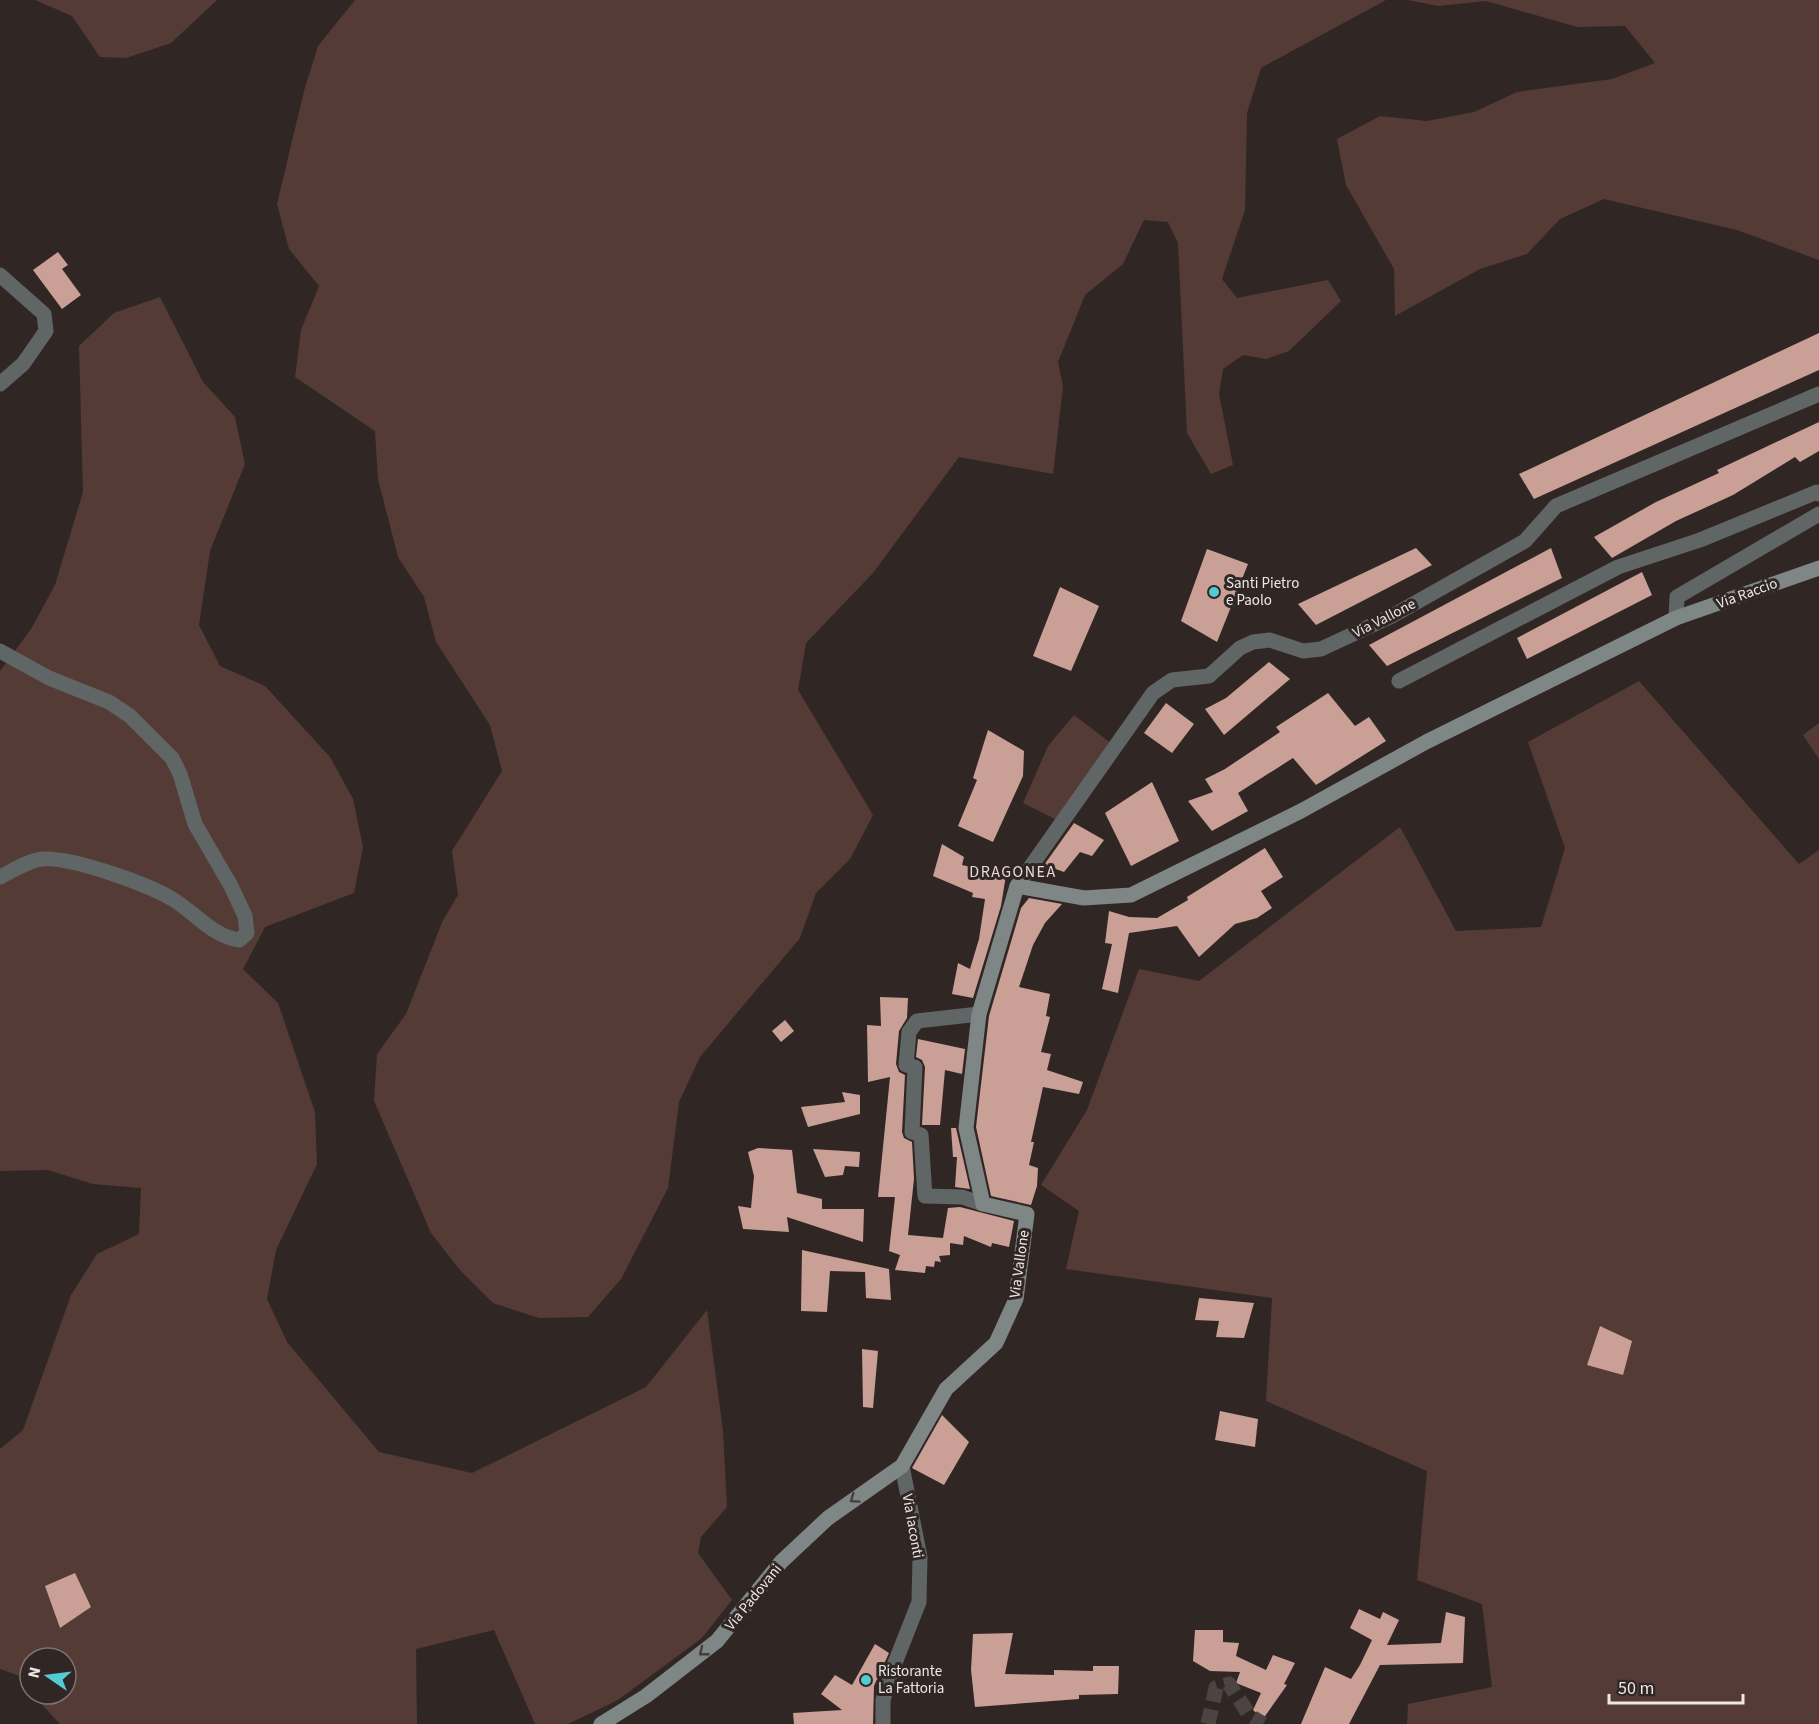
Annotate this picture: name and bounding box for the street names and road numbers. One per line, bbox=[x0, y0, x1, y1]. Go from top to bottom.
street label: Via Raccio bbox=[1714, 573, 1780, 614]
street label: Via Vallone bbox=[1349, 594, 1419, 643]
street label: Via Vallone bbox=[1004, 1229, 1035, 1299]
street label: Via Iaconti bbox=[897, 1492, 929, 1560]
street label: Via Padovani bbox=[720, 1560, 787, 1635]

